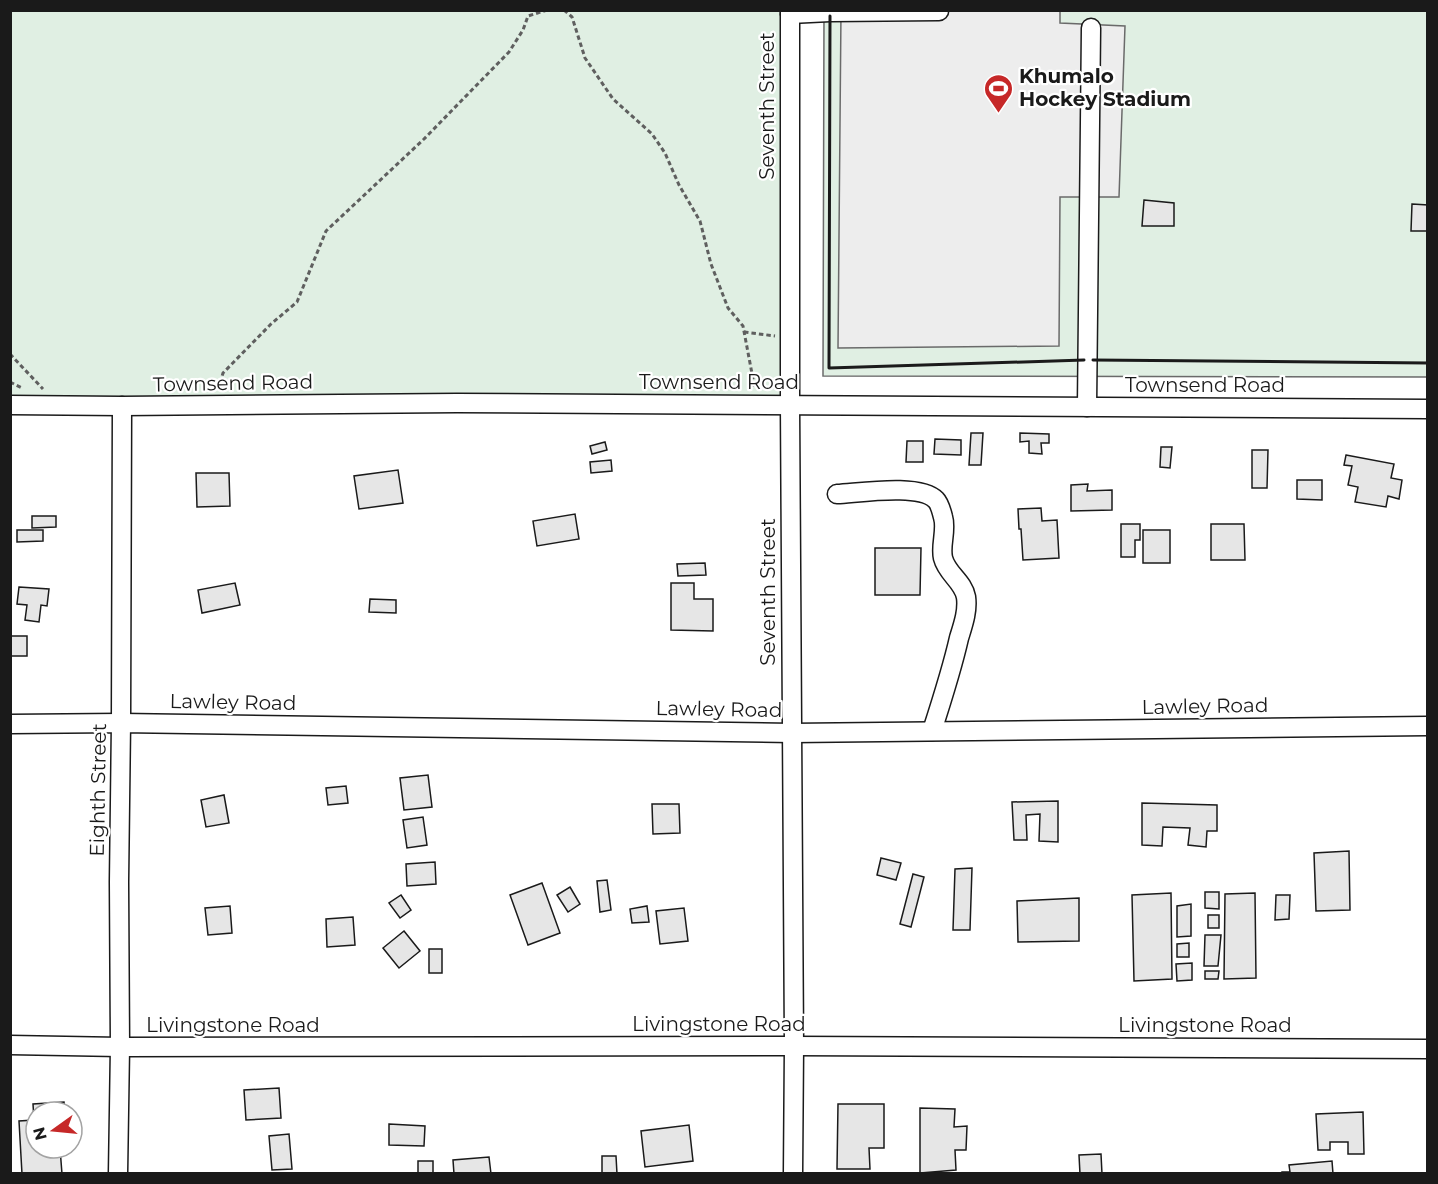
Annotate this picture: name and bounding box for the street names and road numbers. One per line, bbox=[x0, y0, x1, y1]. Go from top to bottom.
street label: Seventh Street bbox=[755, 32, 779, 180]
street label: Townsend Road bbox=[153, 370, 313, 396]
street label: Townsend Road bbox=[639, 370, 799, 394]
street label: Townsend Road bbox=[1125, 373, 1285, 397]
street label: Seventh Street bbox=[756, 518, 780, 666]
street label: Lawley Road bbox=[169, 689, 297, 715]
street label: Lawley Road bbox=[1141, 693, 1269, 719]
street label: Lawley Road bbox=[655, 696, 783, 722]
street label: Eighth Street bbox=[85, 723, 111, 857]
street label: Livingstone Road bbox=[632, 1012, 806, 1036]
street label: Livingstone Road bbox=[146, 1013, 320, 1037]
street label: Livingstone Road bbox=[1118, 1013, 1292, 1037]

